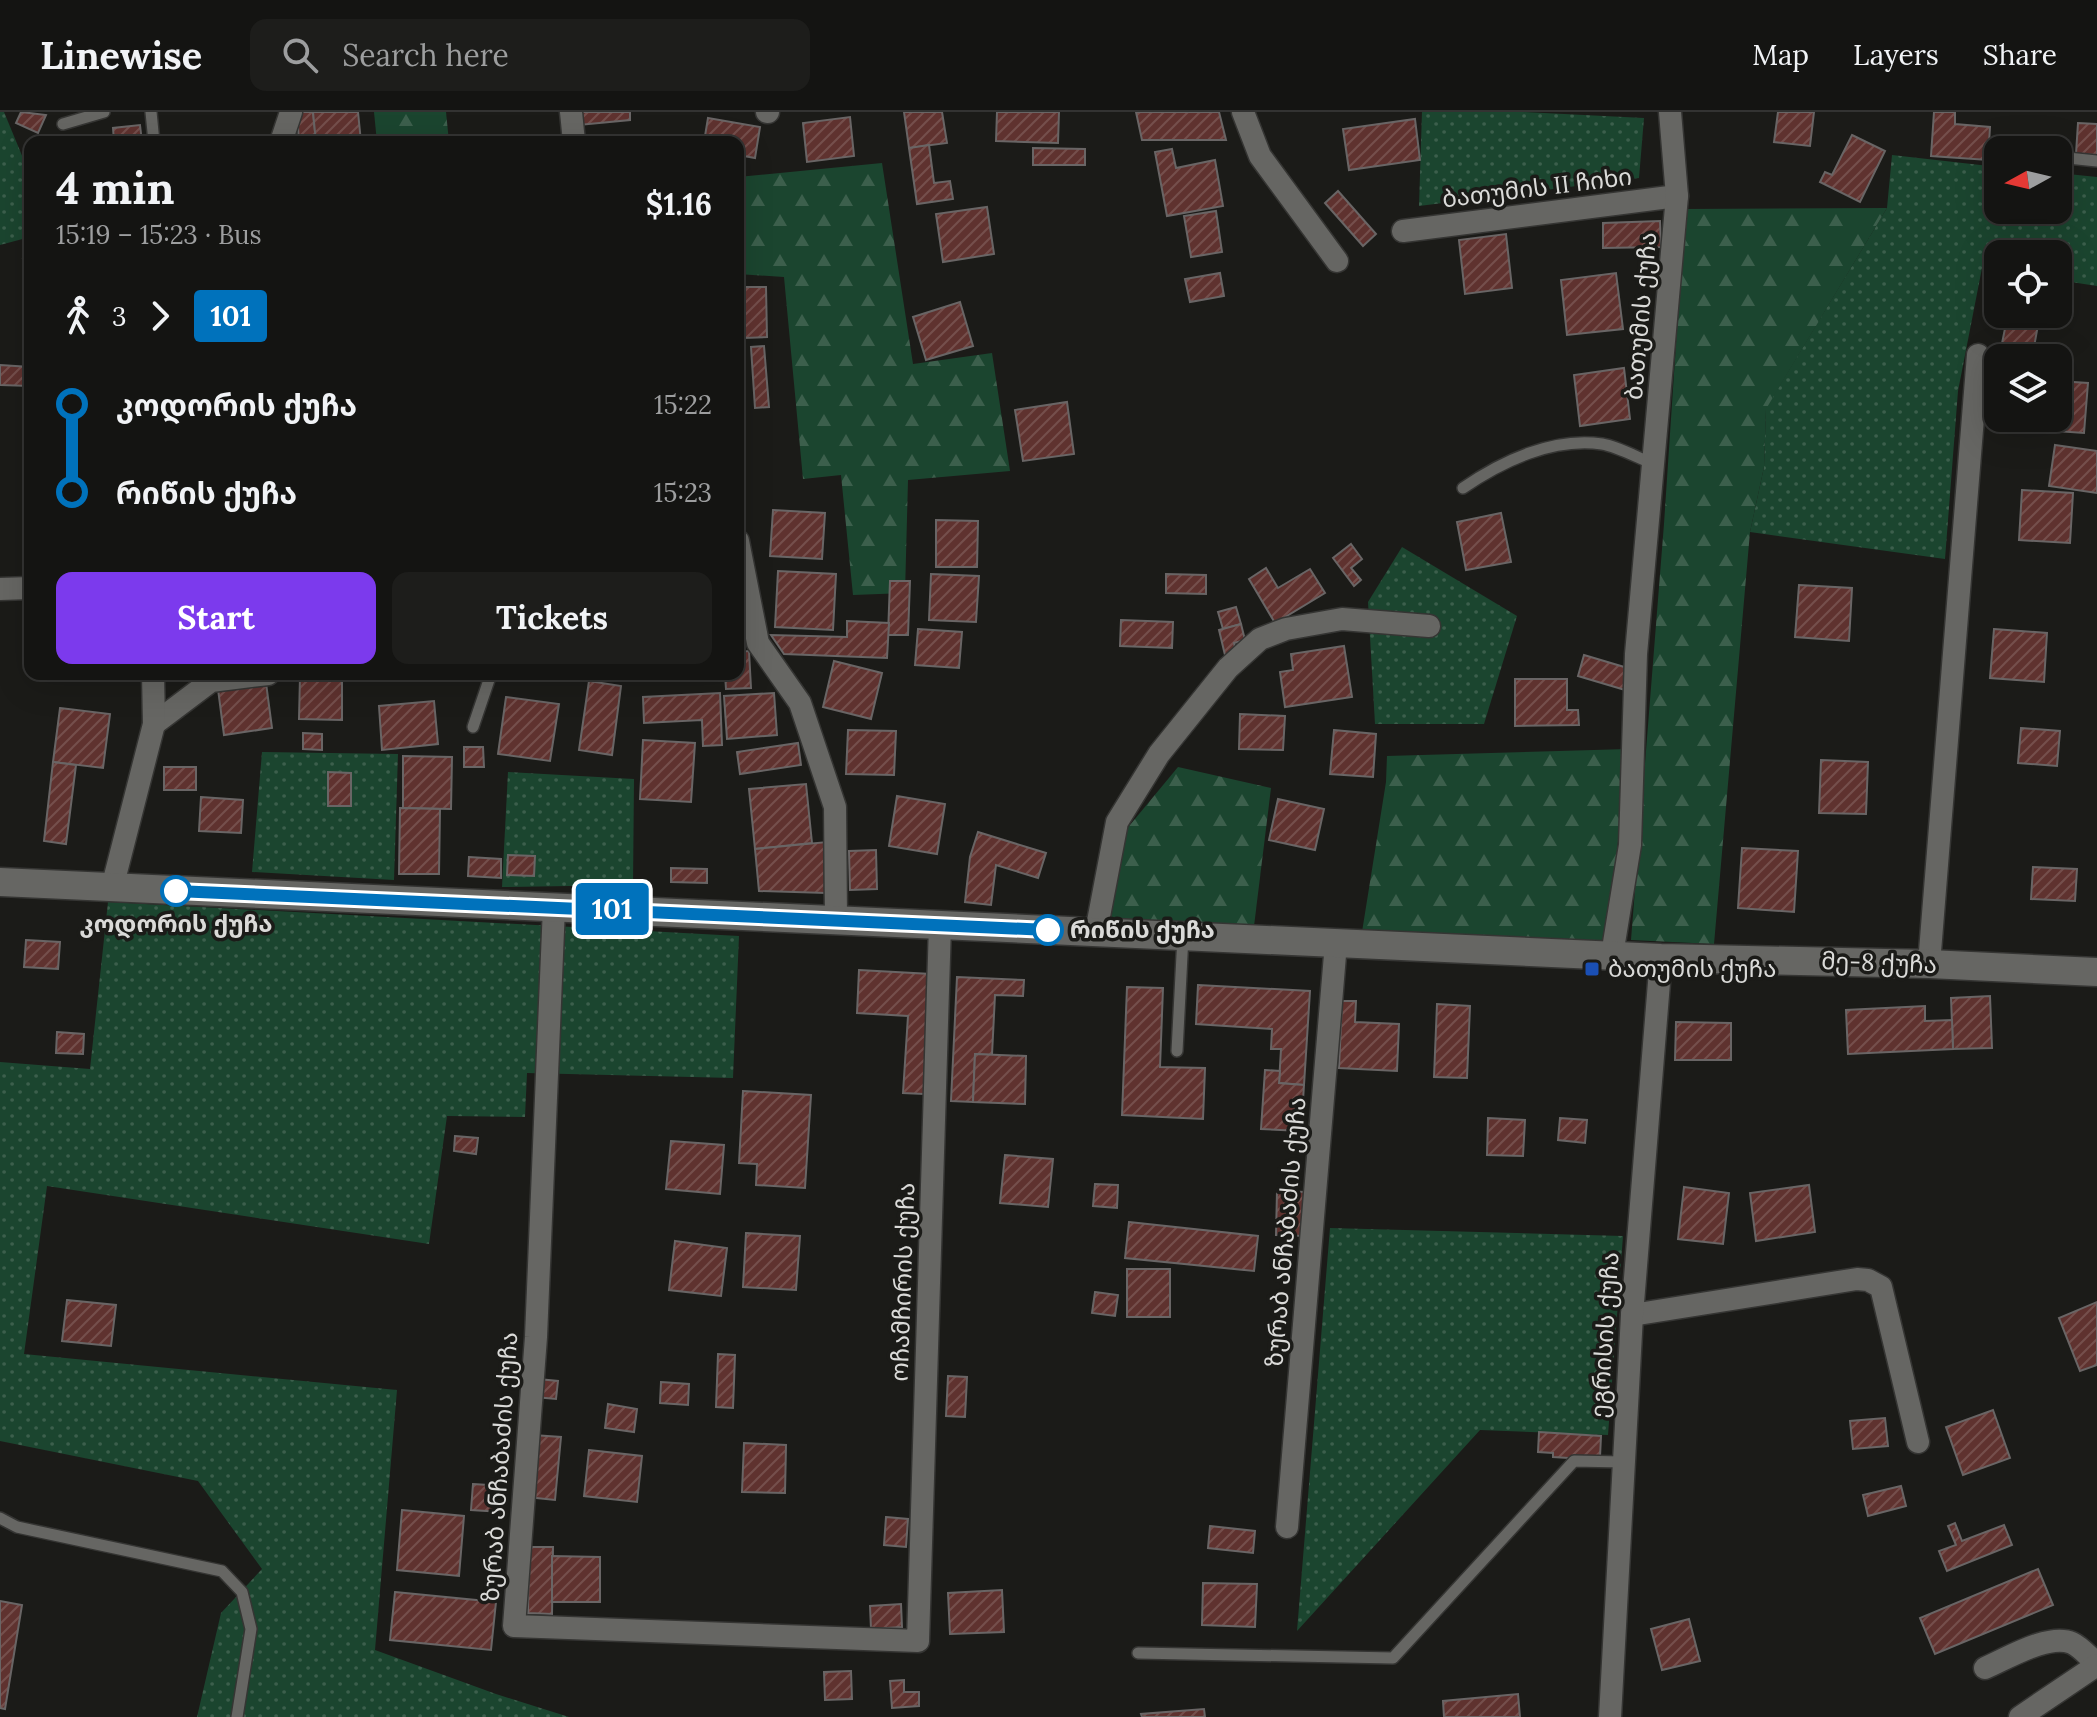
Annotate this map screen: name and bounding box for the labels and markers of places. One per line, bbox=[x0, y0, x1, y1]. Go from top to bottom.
marker: კოდორის ქუჩა bbox=[161, 876, 191, 906]
place label: კოდორის ქუჩა bbox=[80, 908, 272, 939]
place label: რიწის ქუჩა bbox=[1070, 914, 1215, 945]
marker: რიწის ქუჩა bbox=[1033, 915, 1063, 945]
place label: ბათუმის ქუჩა bbox=[1608, 953, 1776, 984]
marker: ბათუმის ქუჩა bbox=[1583, 960, 1601, 978]

